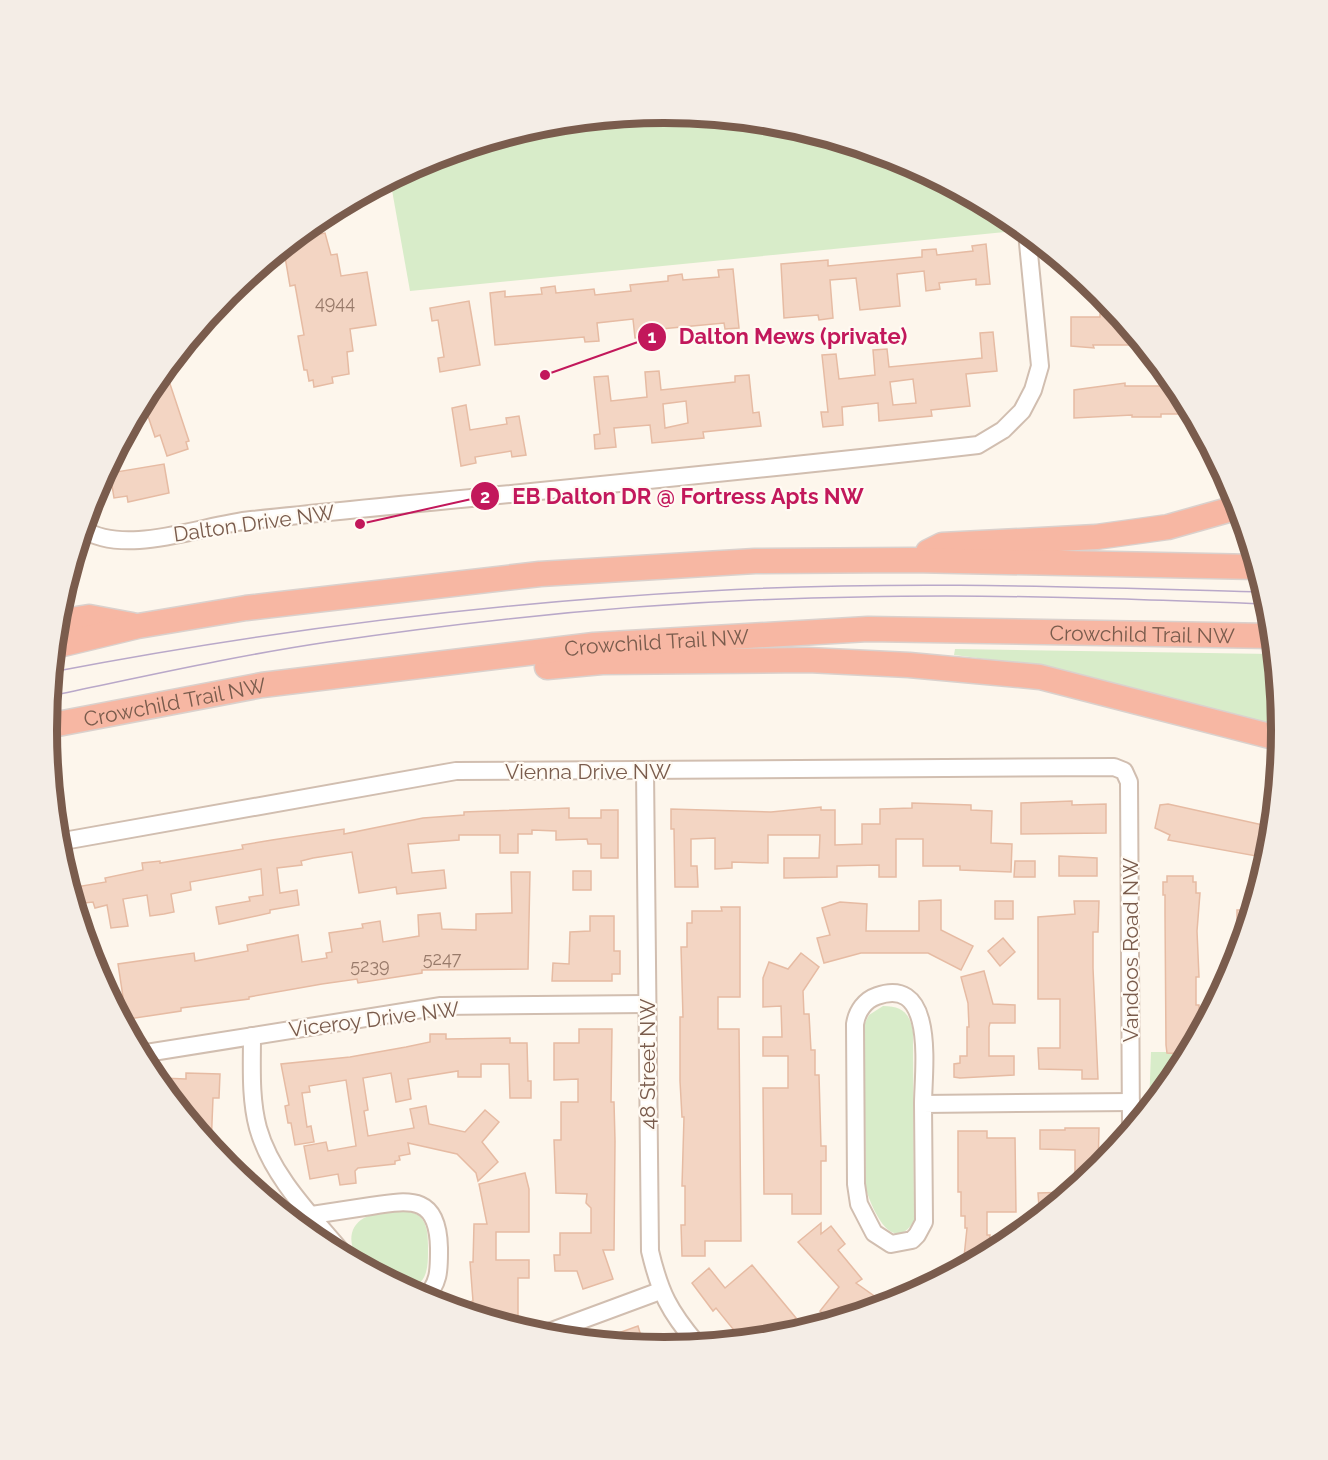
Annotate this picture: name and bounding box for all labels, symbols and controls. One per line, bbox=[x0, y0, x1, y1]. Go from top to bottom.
house number: 4944 bbox=[315, 292, 355, 313]
callout: Dalton Mews (private) bbox=[637, 317, 919, 357]
text: Dalton Mews (private) bbox=[679, 323, 907, 349]
text: 1 bbox=[648, 326, 657, 347]
callout: EB Dalton DR @ Fortress Apts NW bbox=[470, 476, 876, 516]
text: EB Dalton DR @ Fortress Apts NW bbox=[512, 483, 865, 509]
text: 2 bbox=[480, 486, 490, 507]
street label: Dalton Drive NW bbox=[172, 499, 336, 547]
street label: Crowchild Trail NW bbox=[1049, 620, 1235, 648]
street label: Crowchild Trail NW bbox=[563, 623, 750, 661]
street label: Crowchild Trail NW bbox=[81, 672, 268, 731]
street label: Vienna Drive NW bbox=[505, 759, 671, 784]
street label: Vandoos Road NW bbox=[1118, 858, 1143, 1042]
house number: 5247 bbox=[423, 948, 462, 969]
house number: 5239 bbox=[350, 955, 390, 976]
street label: Viceroy Drive NW bbox=[287, 996, 461, 1042]
street label: 48 Street NW bbox=[635, 998, 660, 1130]

